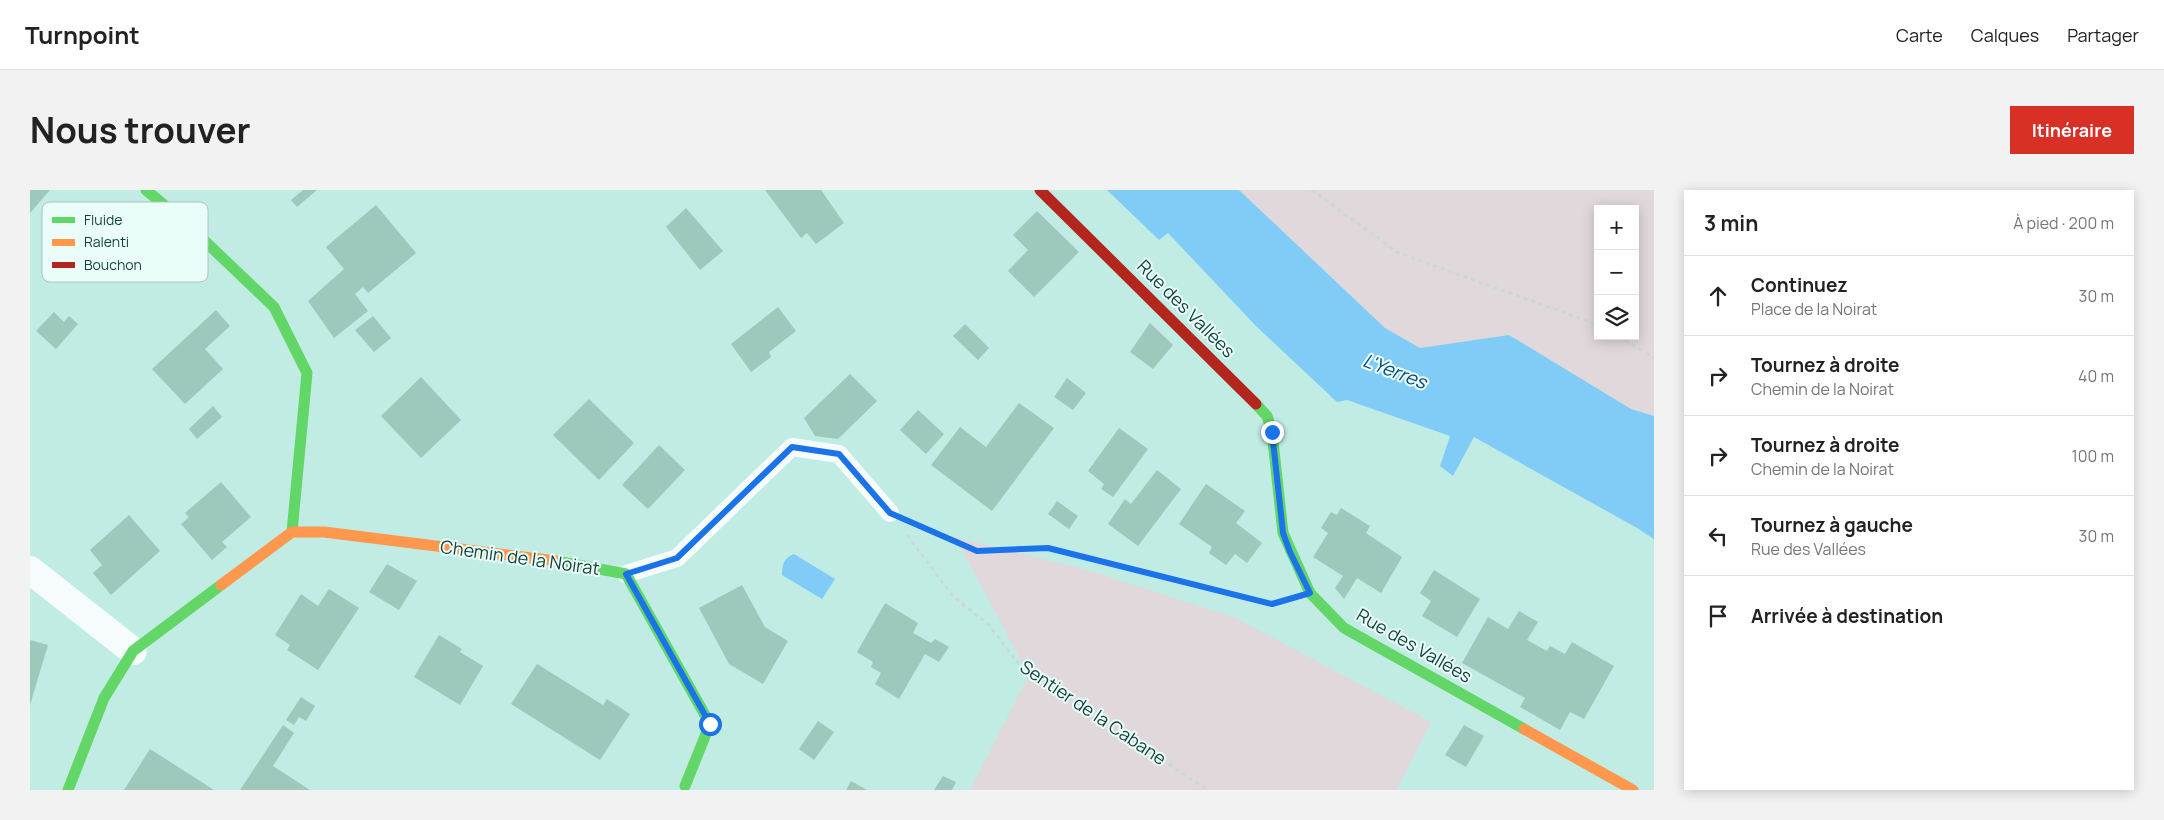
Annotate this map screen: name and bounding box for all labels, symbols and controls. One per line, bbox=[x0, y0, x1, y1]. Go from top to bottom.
text: Turnpoint bbox=[25, 18, 140, 51]
text: Carte bbox=[1896, 23, 1943, 47]
text: Calques bbox=[1971, 23, 2039, 47]
text: Partager bbox=[2067, 23, 2139, 47]
text: Nous trouver bbox=[30, 106, 251, 154]
button: Itinéraire bbox=[2010, 106, 2134, 154]
legend bbox=[42, 202, 208, 282]
map controls bbox=[1594, 205, 1639, 340]
button: + bbox=[1594, 205, 1639, 250]
text: 3 min bbox=[1704, 209, 1758, 237]
text: Fluide bbox=[84, 210, 122, 229]
text: À pied · 200 m bbox=[2013, 212, 2114, 234]
text: Ralenti bbox=[84, 232, 129, 251]
button: − bbox=[1594, 250, 1639, 295]
street label: Rue des Vallées bbox=[1132, 254, 1241, 363]
text: Bouchon bbox=[84, 255, 142, 274]
text: Continuez bbox=[1751, 272, 1848, 298]
icon: ahead bbox=[1704, 282, 1732, 310]
text: 30 m bbox=[2079, 285, 2114, 307]
button: layers bbox=[1594, 295, 1639, 340]
text: Place de la Noirat bbox=[1751, 298, 1877, 320]
water label: L'Yerres bbox=[1359, 347, 1432, 396]
text: Tournez à droite bbox=[1751, 352, 1899, 378]
icon: right bbox=[1704, 362, 1732, 390]
text: 40 m bbox=[2078, 365, 2114, 387]
text: Chemin de la Noirat bbox=[1751, 378, 1894, 400]
route end bbox=[1261, 421, 1284, 444]
text: Tournez à droite bbox=[1751, 432, 1899, 458]
icon: right bbox=[1704, 442, 1732, 470]
text: 100 m bbox=[2071, 445, 2114, 467]
text: Chemin de la Noirat bbox=[1751, 458, 1894, 480]
text: Tournez à gauche bbox=[1751, 512, 1913, 538]
icon: left bbox=[1704, 522, 1732, 550]
text: 30 m bbox=[2079, 525, 2114, 547]
street label: Chemin de la Noirat bbox=[439, 534, 601, 580]
text: Rue des Vallées bbox=[1751, 538, 1866, 560]
street label: Rue des Vallées bbox=[1352, 602, 1477, 688]
icon: arrive bbox=[1704, 602, 1732, 630]
text: Arrivée à destination bbox=[1751, 603, 1943, 629]
street label: Sentier de la Cabane bbox=[1016, 654, 1171, 770]
route start bbox=[699, 713, 722, 736]

